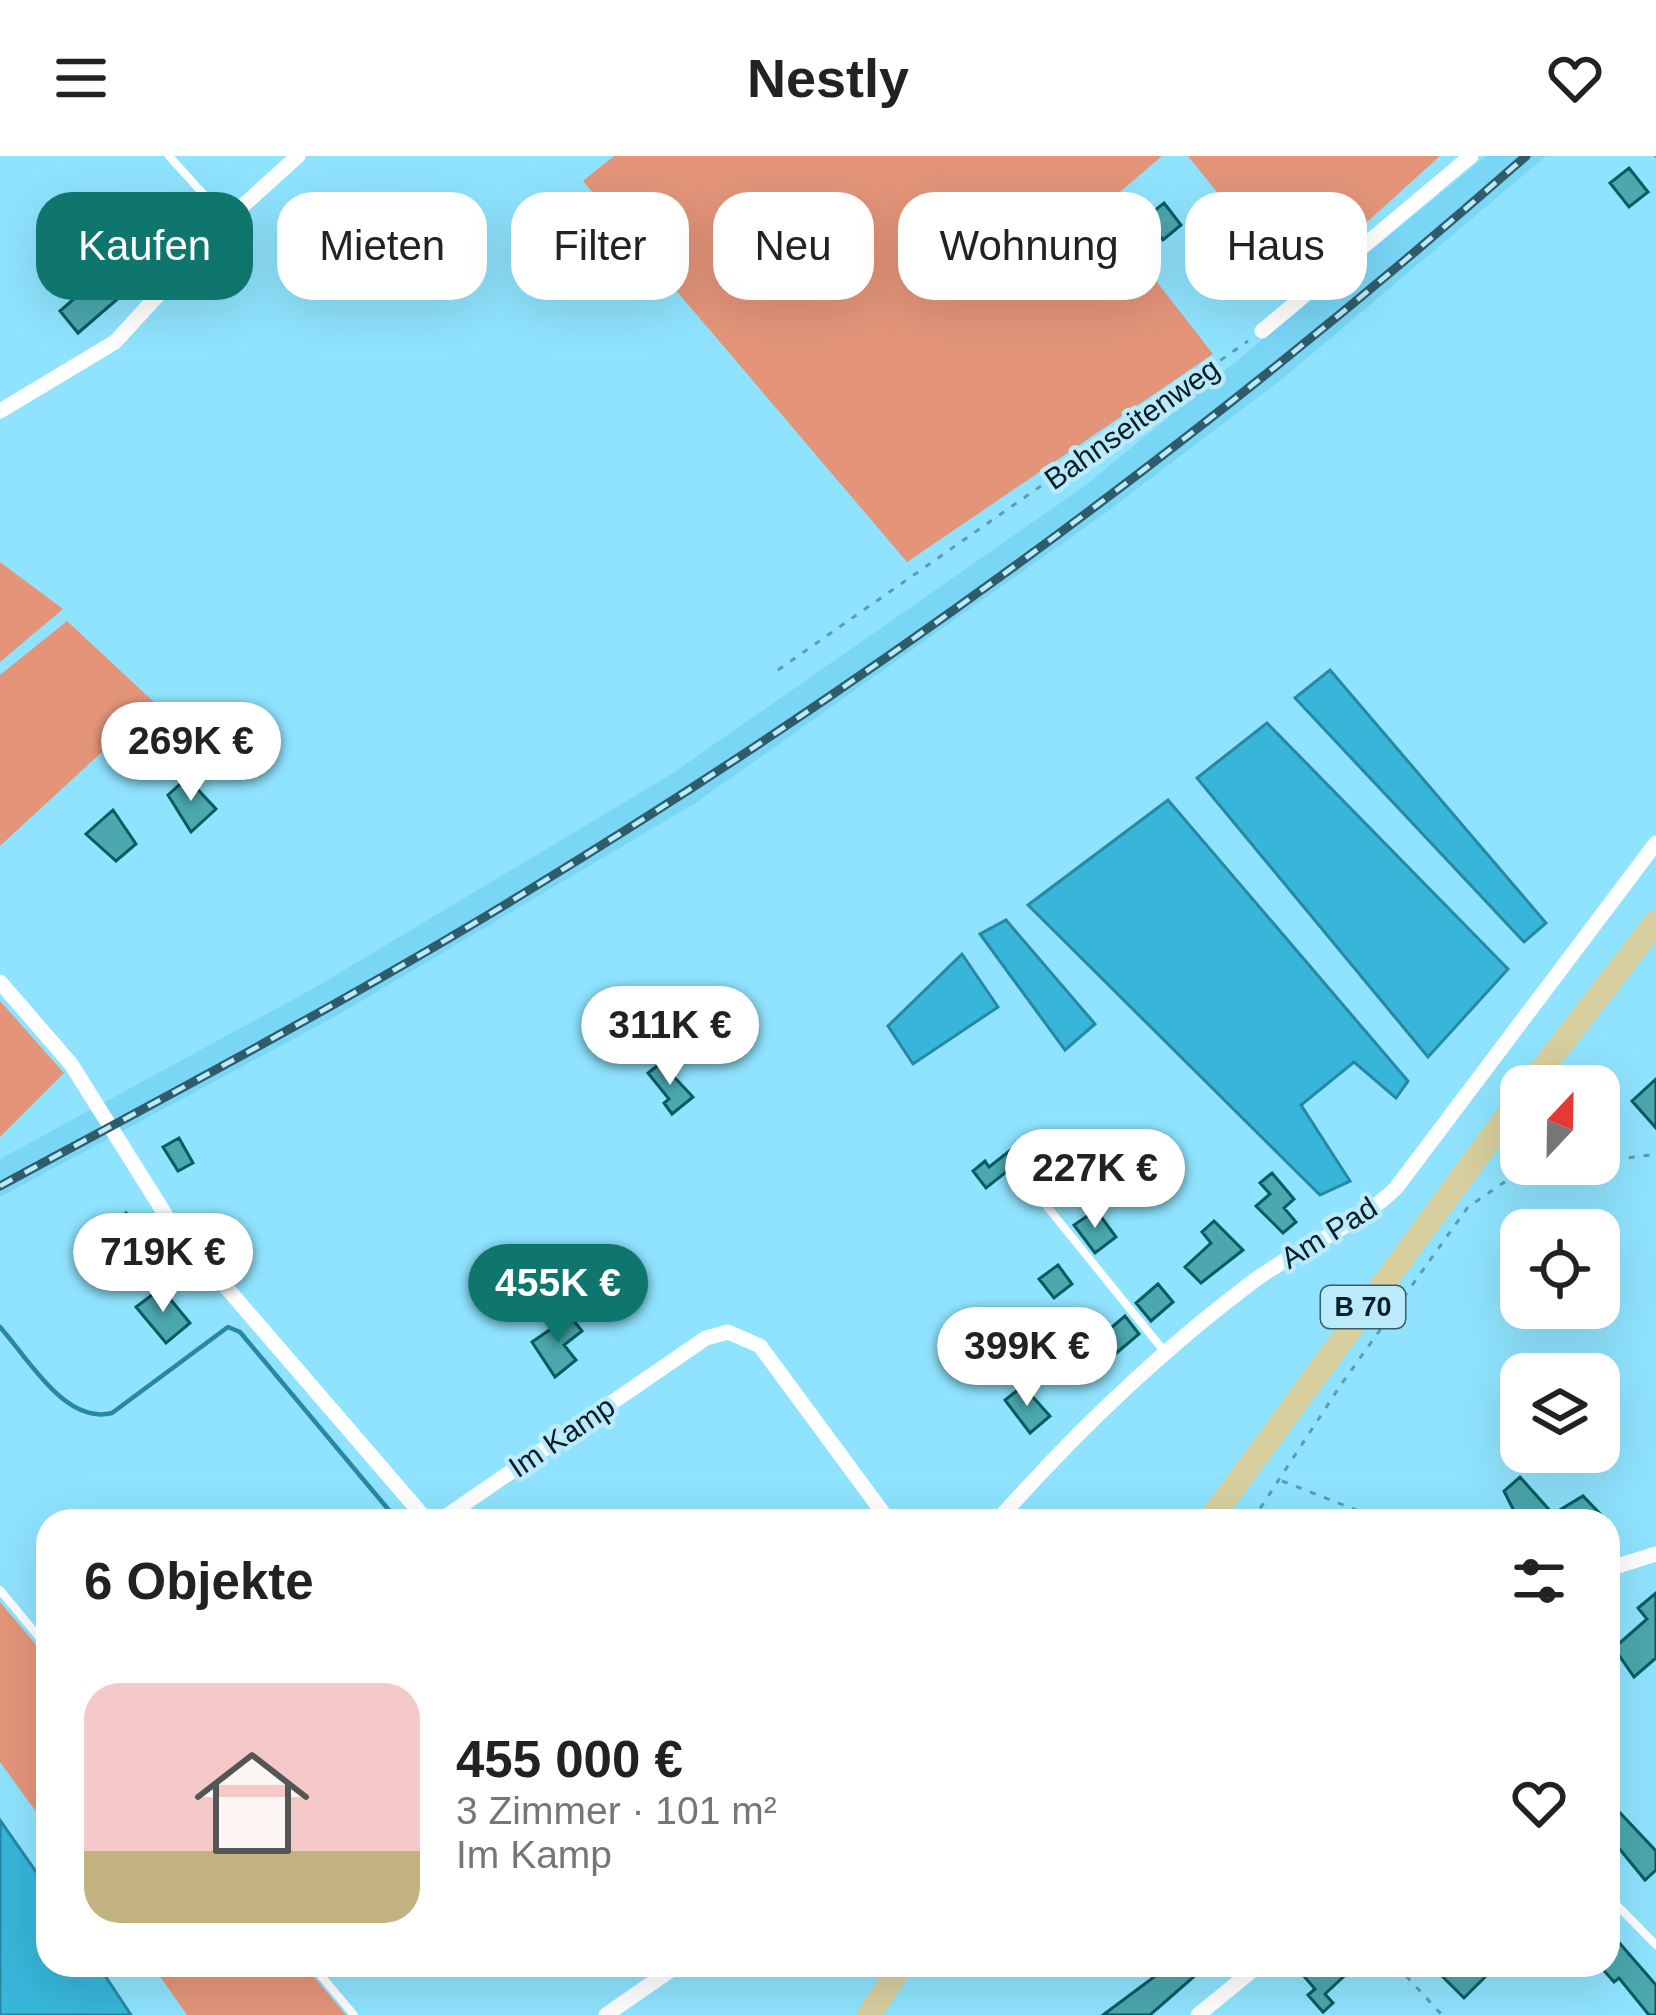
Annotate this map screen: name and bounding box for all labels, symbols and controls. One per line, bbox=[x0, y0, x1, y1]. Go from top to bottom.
icon: menu bbox=[48, 45, 114, 111]
icon: heart bbox=[1542, 45, 1608, 111]
text: Nestly bbox=[747, 48, 909, 108]
chip: Kaufen bbox=[36, 192, 253, 300]
chip: Mieten bbox=[277, 192, 487, 300]
chip: Filter bbox=[511, 192, 689, 300]
chip: Neu bbox=[713, 192, 874, 300]
chip: Wohnung bbox=[898, 192, 1161, 300]
chip: Haus bbox=[1185, 192, 1367, 300]
street label: Bahnseitenweg bbox=[1038, 351, 1225, 496]
pin: 269K € bbox=[93, 702, 289, 804]
text: 269K € bbox=[128, 719, 254, 762]
pin: 311K € bbox=[572, 986, 768, 1088]
text: 311K € bbox=[608, 1003, 732, 1046]
north arrow bbox=[1500, 1065, 1620, 1185]
map controls bbox=[1500, 1065, 1620, 1473]
pin: 227K € bbox=[997, 1129, 1193, 1231]
text: 227K € bbox=[1032, 1146, 1158, 1189]
street label: Am Pad bbox=[1275, 1190, 1383, 1275]
button: locate bbox=[1500, 1209, 1620, 1329]
pin: 719K € bbox=[65, 1213, 261, 1315]
text: 719K € bbox=[100, 1230, 226, 1273]
pin: 455K € bbox=[460, 1244, 656, 1346]
text: 455K € bbox=[495, 1261, 621, 1304]
road number: B 70 bbox=[1321, 1286, 1405, 1328]
pin: 399K € bbox=[929, 1307, 1125, 1409]
text: 399K € bbox=[964, 1324, 1090, 1367]
button: layers bbox=[1500, 1353, 1620, 1473]
street label: Im Kamp bbox=[503, 1389, 621, 1484]
icon: filters bbox=[1506, 1548, 1572, 1614]
text: 6 Objekte bbox=[84, 1553, 314, 1610]
icon: home bbox=[180, 1731, 324, 1875]
text: 455 000 € bbox=[456, 1731, 683, 1788]
icon: heart bbox=[1506, 1770, 1572, 1836]
text: 3 Zimmer · 101 m² bbox=[456, 1789, 777, 1832]
text: Im Kamp bbox=[456, 1833, 612, 1876]

